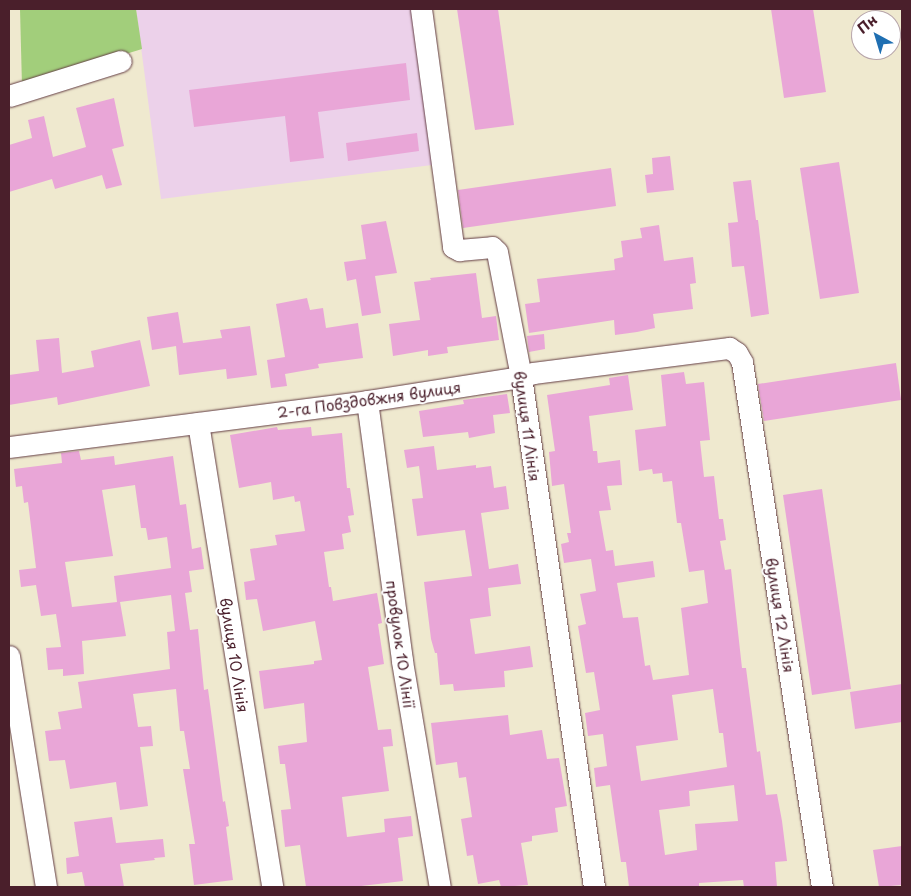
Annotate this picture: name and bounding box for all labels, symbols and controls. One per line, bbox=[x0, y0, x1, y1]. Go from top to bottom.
text: Пн bbox=[852, 9, 881, 38]
north arrow bbox=[851, 10, 901, 60]
street label: вулиця 11 Лінія bbox=[511, 369, 545, 483]
street label: 2-га Повздовжня вулиця bbox=[275, 377, 463, 421]
street label: вулиця 12 Лінія bbox=[763, 556, 799, 674]
street label: провулок 10 Лінії bbox=[383, 578, 419, 710]
street label: вулиця 10 Лінія bbox=[217, 596, 253, 714]

